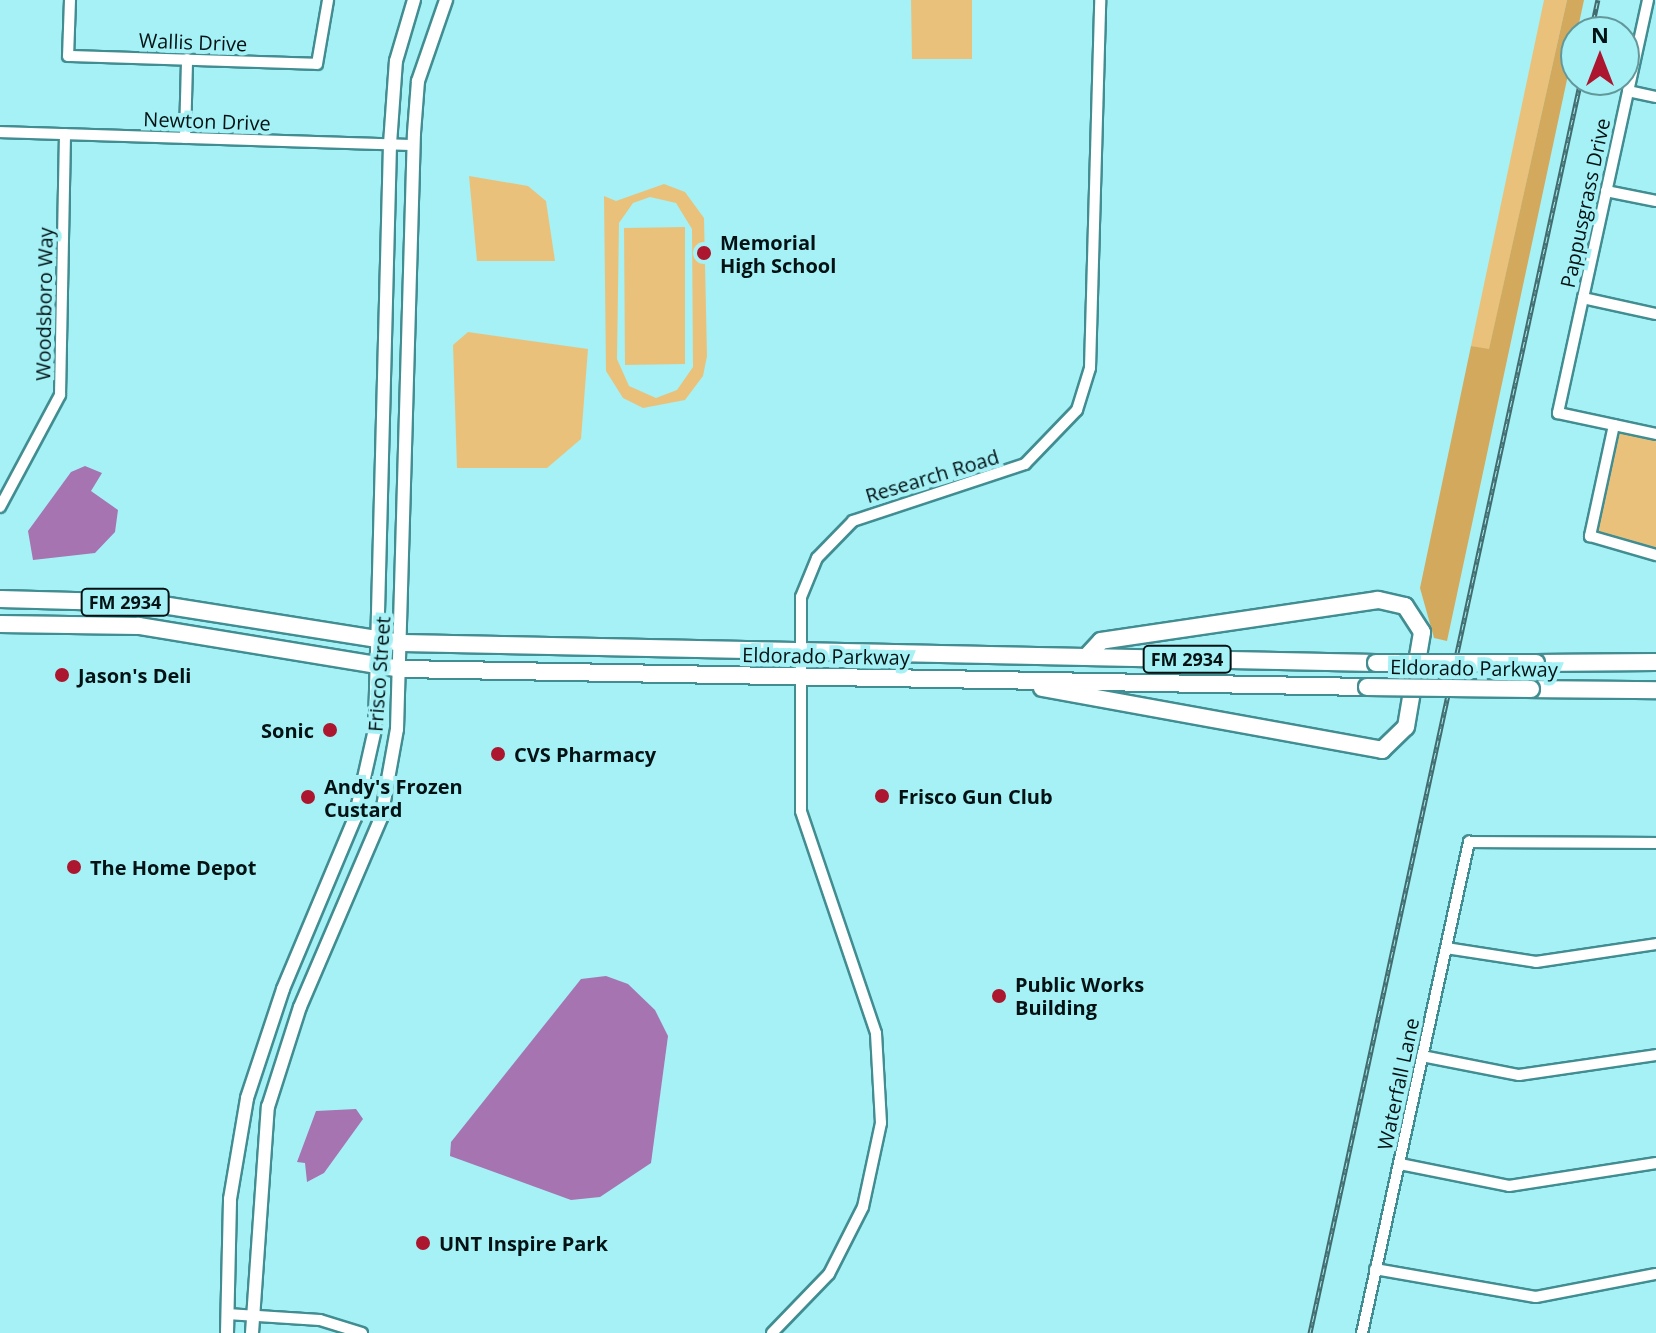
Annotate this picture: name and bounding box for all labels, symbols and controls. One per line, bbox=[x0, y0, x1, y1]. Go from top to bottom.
north arrow bbox=[1560, 16, 1640, 96]
text: N bbox=[1591, 19, 1609, 49]
street label: Wallis Drive bbox=[138, 28, 248, 56]
street label: Newton Drive bbox=[143, 107, 271, 135]
street label: Pappusgrass Drive bbox=[1555, 116, 1615, 290]
street label: Woodsboro Way bbox=[31, 227, 57, 381]
place label: Memorial High School bbox=[720, 230, 836, 277]
marker: Memorial High School bbox=[695, 244, 713, 262]
street label: Research Road bbox=[862, 444, 1002, 508]
road number: FM 2934 bbox=[79, 588, 171, 616]
street label: Frisco Street bbox=[363, 615, 395, 733]
street label: Eldorado Parkway bbox=[742, 643, 910, 669]
road number: FM 2934 bbox=[1141, 645, 1233, 673]
street label: Eldorado Parkway bbox=[1390, 655, 1558, 681]
place label: Jason's Deli bbox=[78, 663, 191, 687]
marker: Jason's Deli bbox=[53, 666, 71, 684]
place label: Sonic bbox=[261, 718, 314, 742]
marker: Sonic bbox=[321, 721, 339, 739]
place label: CVS Pharmacy bbox=[514, 742, 656, 766]
marker: CVS Pharmacy bbox=[489, 745, 507, 763]
place label: Andy's Frozen Custard bbox=[324, 774, 463, 821]
place label: Frisco Gun Club bbox=[898, 784, 1053, 808]
marker: Frisco Gun Club bbox=[873, 787, 891, 805]
marker: Andy's Frozen Custard bbox=[299, 788, 317, 806]
place label: The Home Depot bbox=[90, 855, 256, 879]
marker: The Home Depot bbox=[65, 858, 83, 876]
place label: Public Works Building bbox=[1015, 972, 1144, 1019]
marker: Public Works Building bbox=[990, 987, 1008, 1005]
street label: Waterfall Lane bbox=[1372, 1016, 1424, 1152]
place label: UNT Inspire Park bbox=[439, 1231, 608, 1255]
marker: UNT Inspire Park bbox=[414, 1234, 432, 1252]

